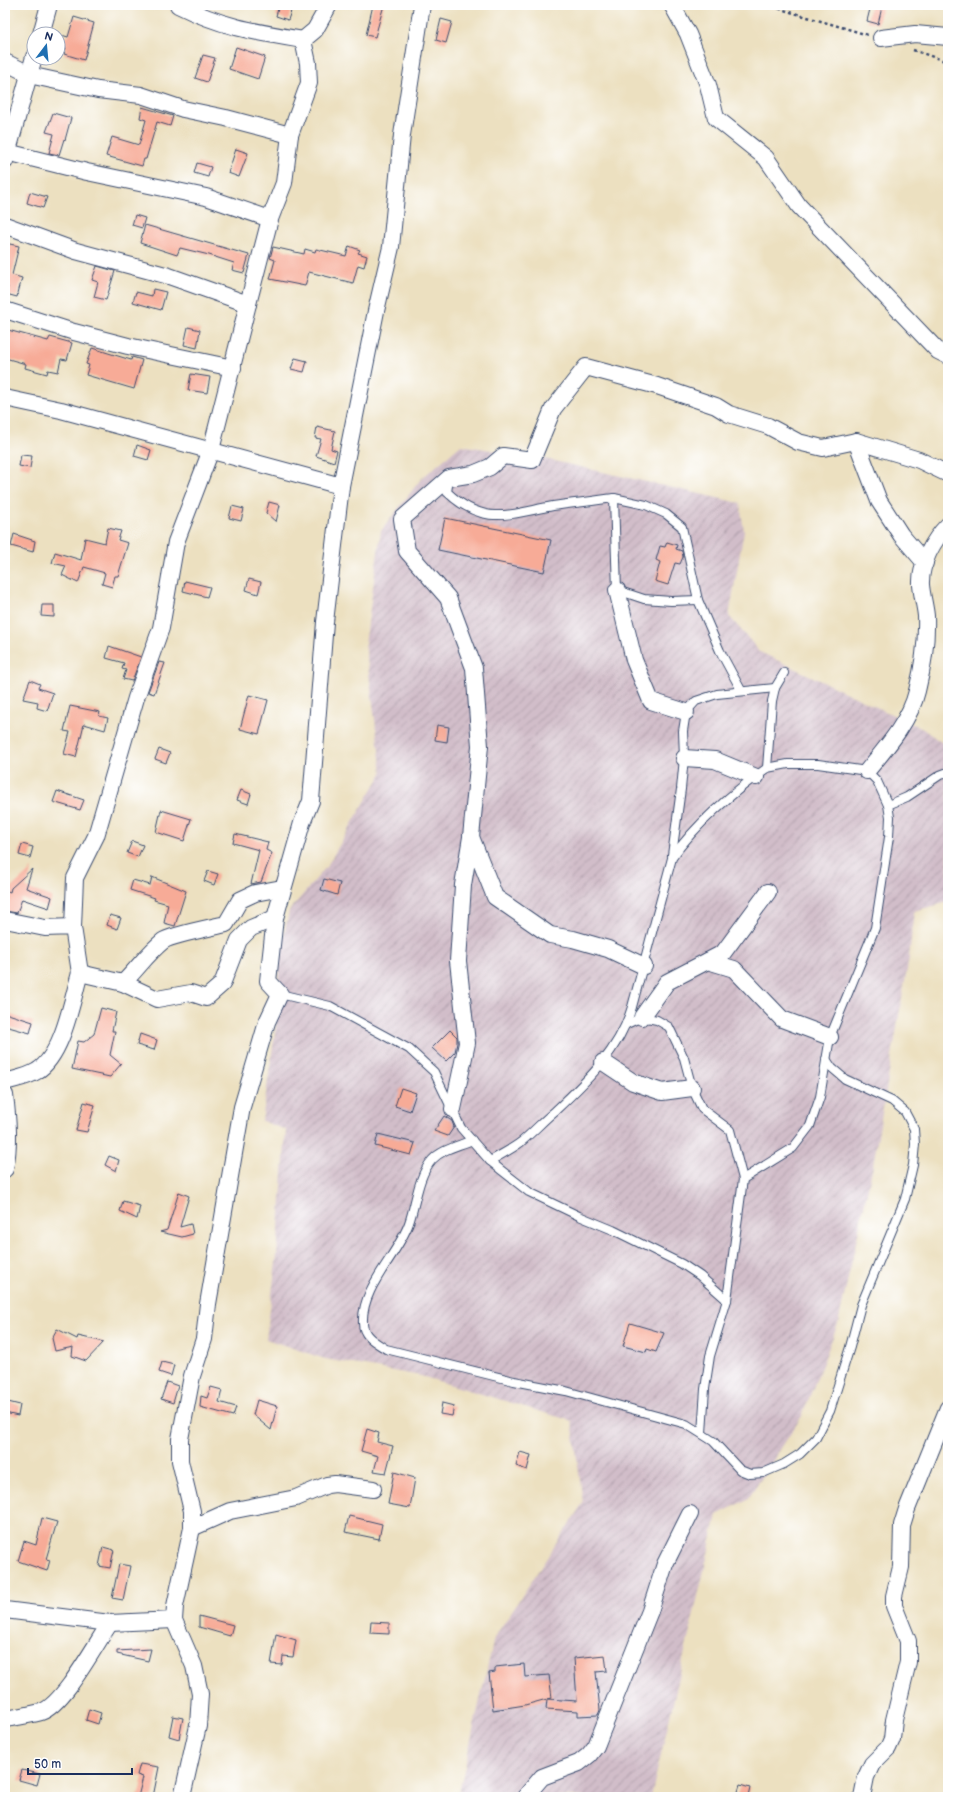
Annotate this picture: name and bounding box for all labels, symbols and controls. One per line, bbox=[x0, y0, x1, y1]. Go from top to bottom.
north arrow bbox=[26, 26, 66, 66]
text: N bbox=[43, 29, 54, 44]
scale bar bbox=[28, 1750, 132, 1776]
text: 50 m bbox=[34, 1757, 61, 1772]

